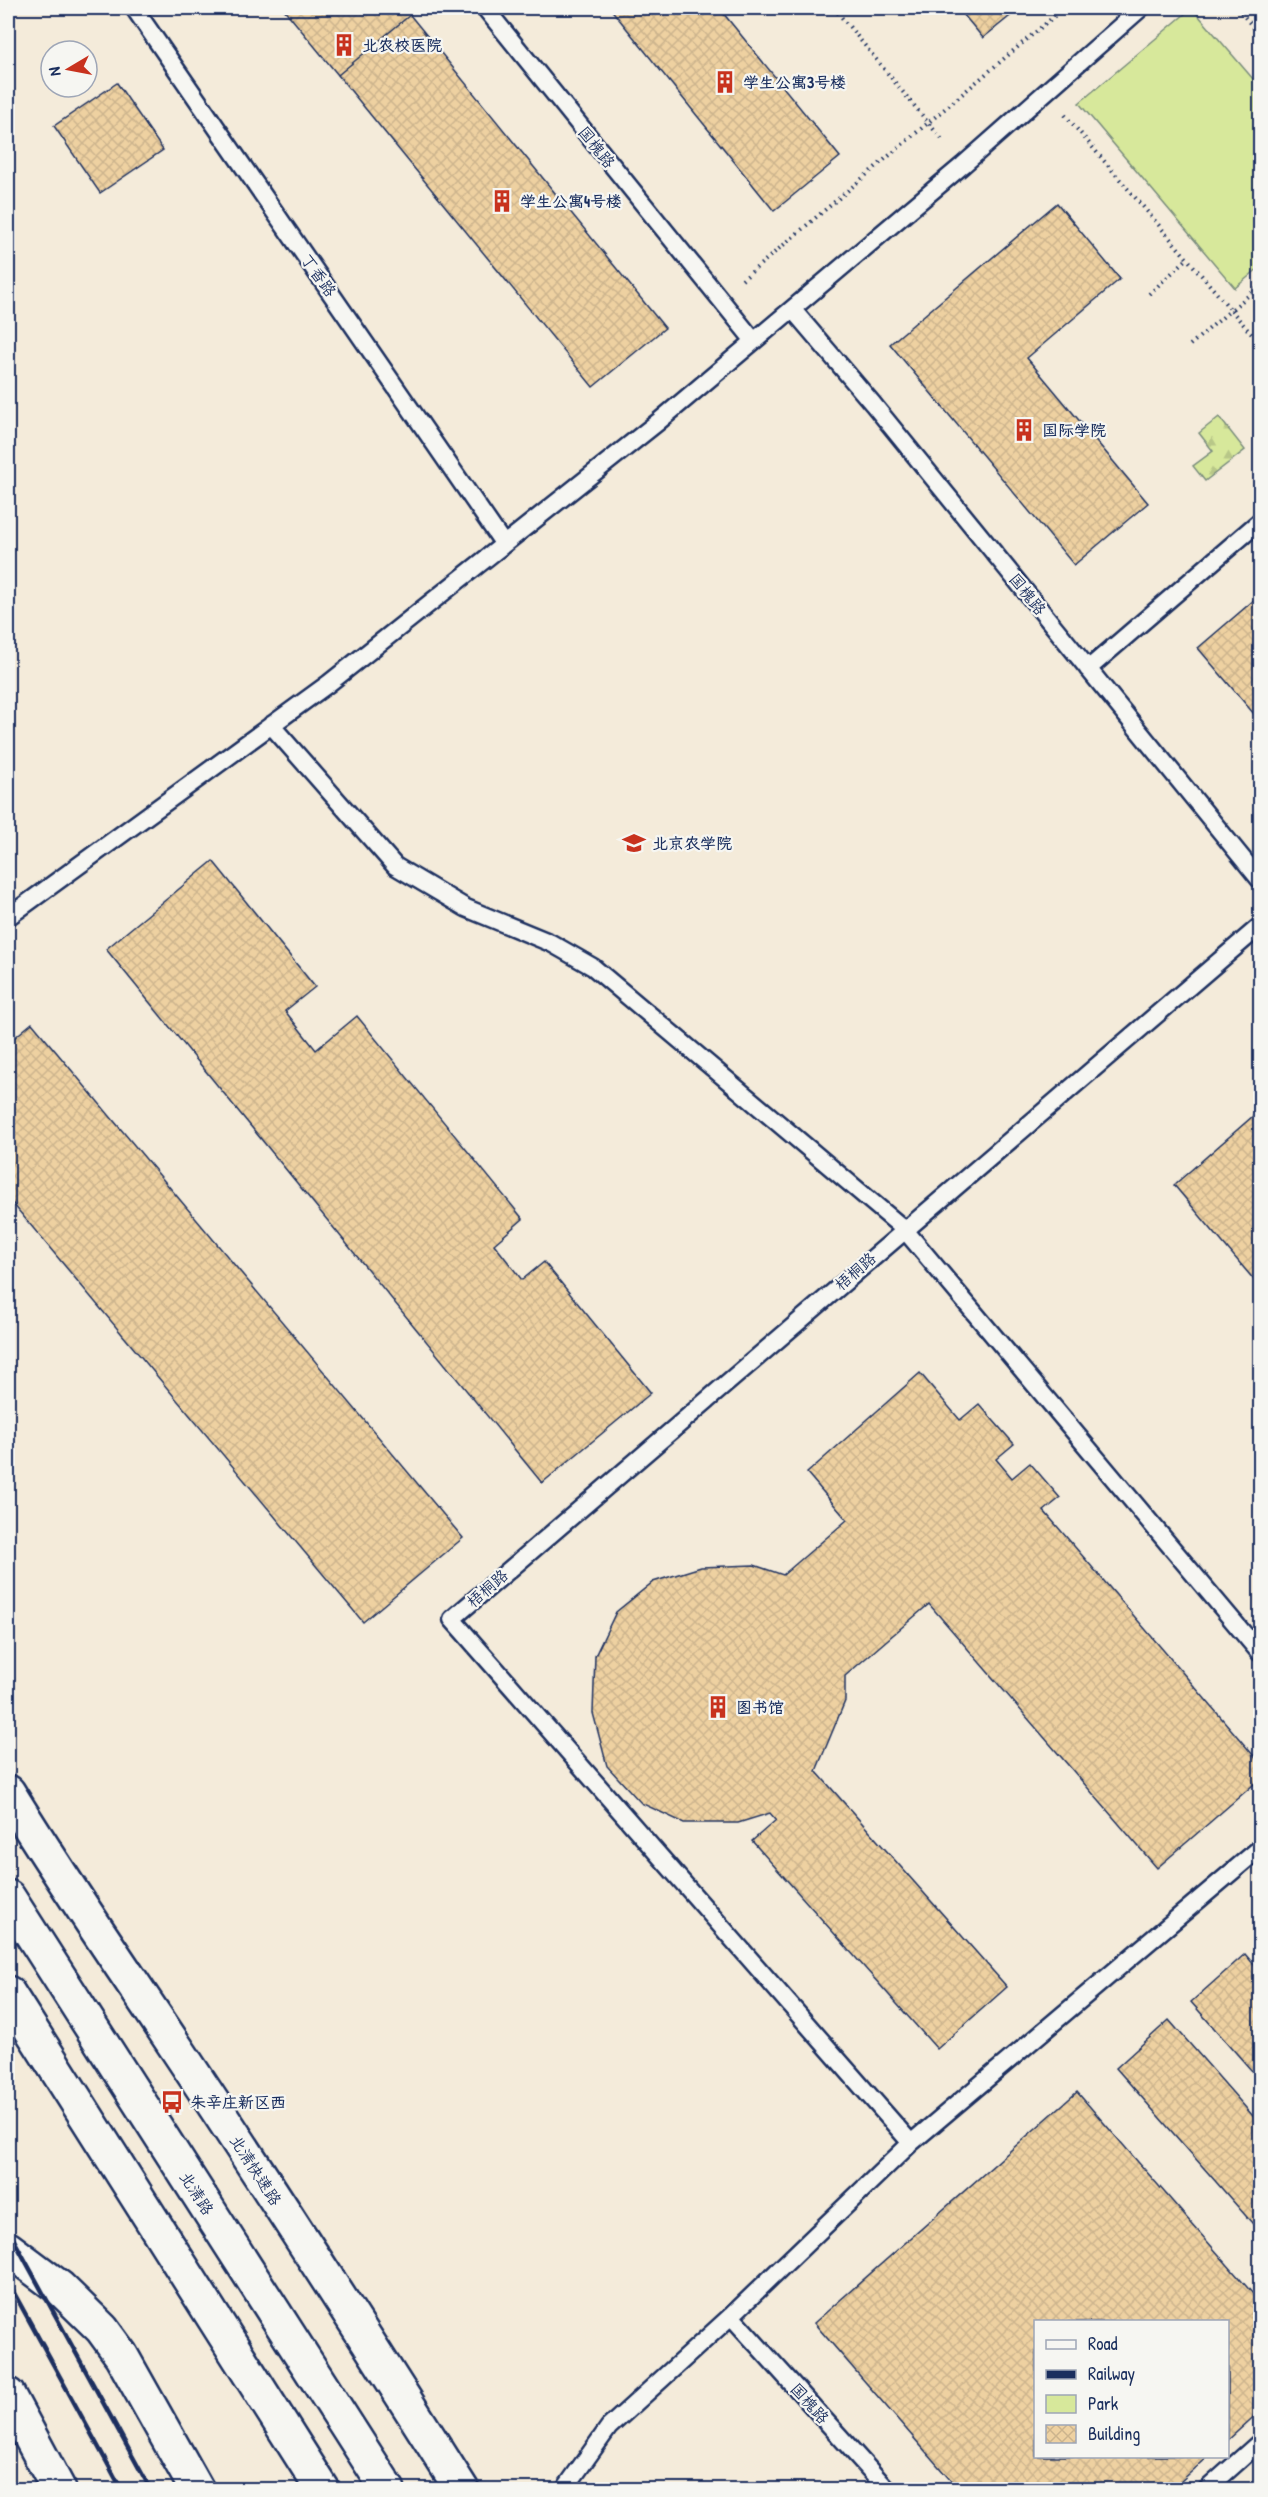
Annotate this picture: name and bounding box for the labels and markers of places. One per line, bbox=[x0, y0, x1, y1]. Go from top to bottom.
building icon: 北农校医院 bbox=[331, 32, 357, 58]
place label: 北农校医院 bbox=[362, 34, 442, 56]
building icon: 学生公寓3号楼 bbox=[712, 69, 738, 95]
place label: 学生公寓3号楼 bbox=[743, 71, 846, 93]
building icon: 学生公寓4号楼 bbox=[489, 188, 515, 214]
place label: 学生公寓4号楼 bbox=[520, 190, 622, 212]
building icon: 国际学院 bbox=[1011, 417, 1037, 443]
place label: 国际学院 bbox=[1042, 419, 1106, 441]
school or university icon: 北京农学院 bbox=[621, 830, 647, 856]
place label: 北京农学院 bbox=[652, 832, 732, 854]
building icon: 图书馆 bbox=[705, 1694, 731, 1720]
place label: 图书馆 bbox=[736, 1696, 784, 1718]
bus stop icon: 朱辛庄新区西 bbox=[159, 2089, 185, 2115]
place label: 朱辛庄新区西 bbox=[190, 2091, 286, 2113]

